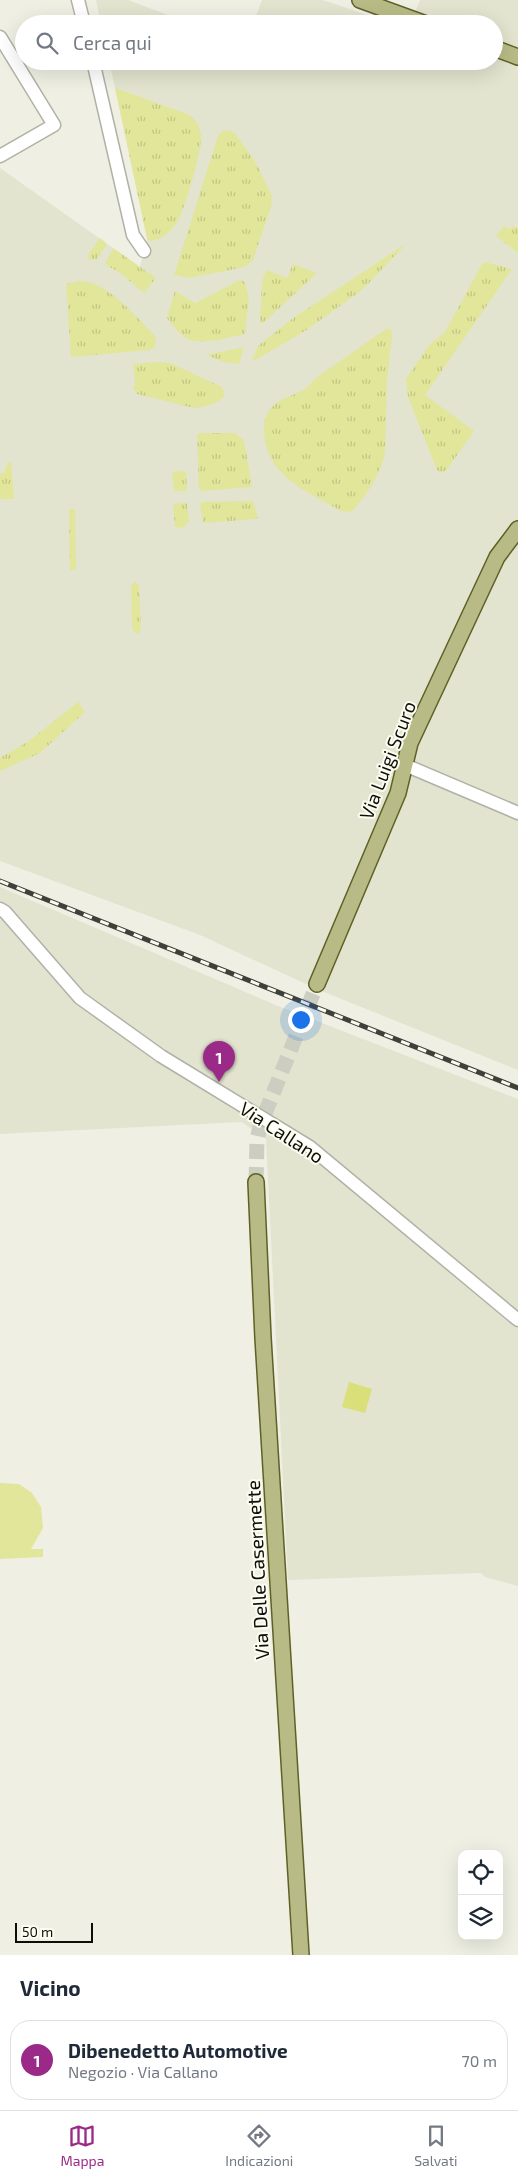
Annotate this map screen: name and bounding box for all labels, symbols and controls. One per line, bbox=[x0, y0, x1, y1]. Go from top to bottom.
search box bbox=[15, 15, 503, 70]
icon: search bbox=[33, 29, 61, 57]
text: Cerca qui bbox=[73, 31, 152, 54]
street label: Via Luigi Scuro bbox=[354, 698, 420, 822]
your location bbox=[288, 1007, 314, 1033]
pin: 1 bbox=[203, 1041, 235, 1082]
street label: Via Callano bbox=[236, 1096, 328, 1168]
street label: Via Delle Casermette bbox=[241, 1480, 273, 1660]
map controls bbox=[458, 1850, 503, 1940]
button: locate bbox=[458, 1850, 503, 1895]
button: layers bbox=[458, 1895, 503, 1940]
scale bar bbox=[15, 1920, 92, 1943]
text: 50 m bbox=[22, 1923, 53, 1940]
text: Vicino bbox=[20, 1975, 81, 2000]
text: Dibenedetto Automotive bbox=[68, 2039, 288, 2062]
text: 1 bbox=[34, 2051, 40, 2070]
text: 70 m bbox=[462, 2051, 497, 2070]
text: Negozio · Via Callano bbox=[68, 2062, 218, 2081]
tab: Mappa bbox=[60, 2122, 104, 2169]
tab: Indicazioni bbox=[225, 2122, 293, 2169]
tab: Salvati bbox=[414, 2122, 458, 2169]

